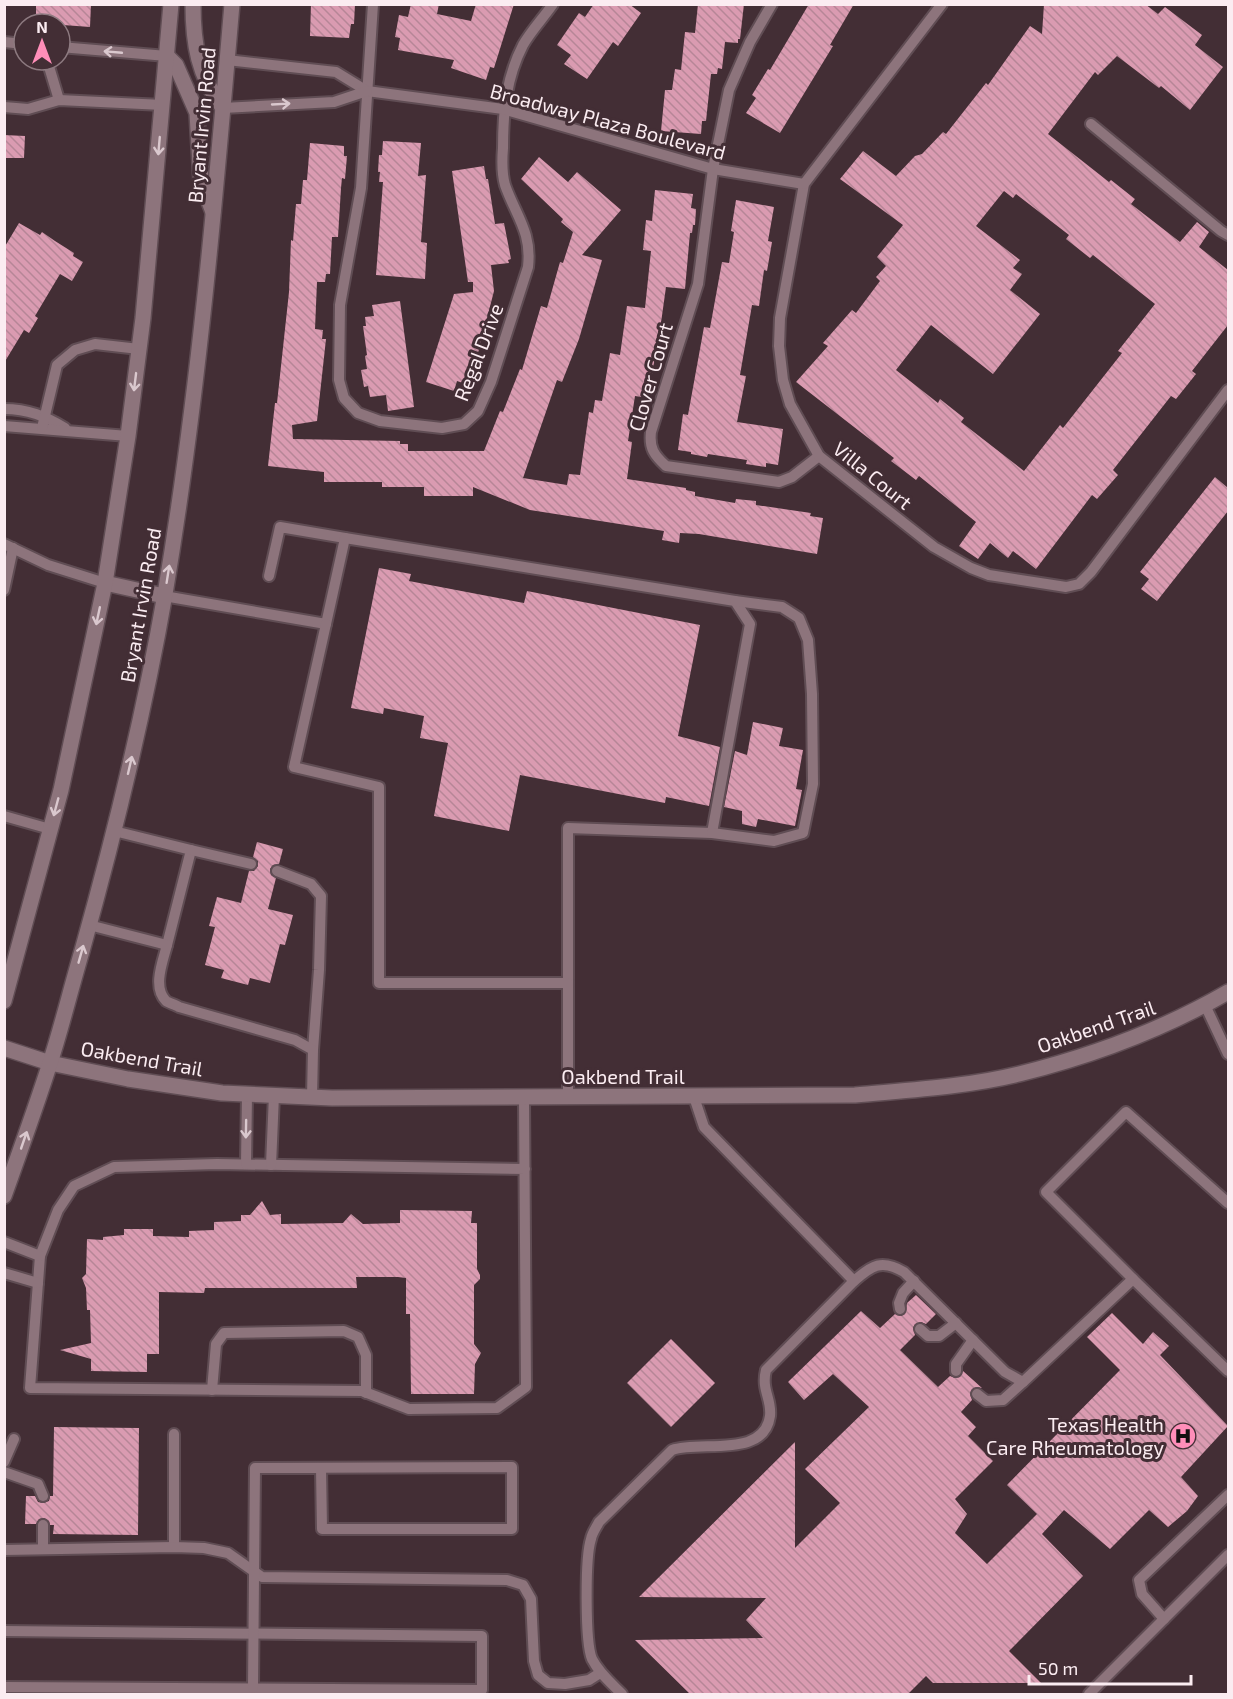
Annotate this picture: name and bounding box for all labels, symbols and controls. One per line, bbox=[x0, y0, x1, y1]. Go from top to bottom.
north arrow bbox=[12, 12, 72, 72]
text: N bbox=[36, 17, 48, 36]
one-way arrow bbox=[104, 46, 124, 57]
street label: Bryant Irvin Road bbox=[182, 46, 220, 204]
street label: Broadway Plaza Boulevard bbox=[488, 78, 728, 164]
one-way arrow bbox=[271, 99, 291, 110]
one-way arrow bbox=[153, 136, 164, 156]
street label: Regal Drive bbox=[448, 300, 508, 404]
street label: Clover Court bbox=[623, 320, 677, 434]
one-way arrow bbox=[129, 372, 140, 392]
street label: Villa Court bbox=[829, 436, 917, 514]
street label: Bryant Irvin Road bbox=[115, 526, 165, 684]
one-way arrow bbox=[163, 565, 174, 584]
one-way arrow bbox=[92, 606, 103, 626]
one-way arrow bbox=[125, 756, 136, 775]
one-way arrow bbox=[50, 797, 61, 816]
one-way arrow bbox=[76, 945, 87, 964]
street label: Oakbend Trail bbox=[1034, 995, 1158, 1057]
street label: Oakbend Trail bbox=[79, 1035, 205, 1081]
street label: Oakbend Trail bbox=[561, 1064, 685, 1088]
one-way arrow bbox=[240, 1119, 252, 1139]
one-way arrow bbox=[19, 1131, 30, 1150]
place label: Texas Health Care Rheumatology bbox=[986, 1412, 1164, 1459]
hospital icon: Texas Health Care Rheumatology bbox=[1168, 1421, 1198, 1451]
scale bar bbox=[1029, 1648, 1191, 1686]
text: 50 m bbox=[1038, 1657, 1078, 1679]

